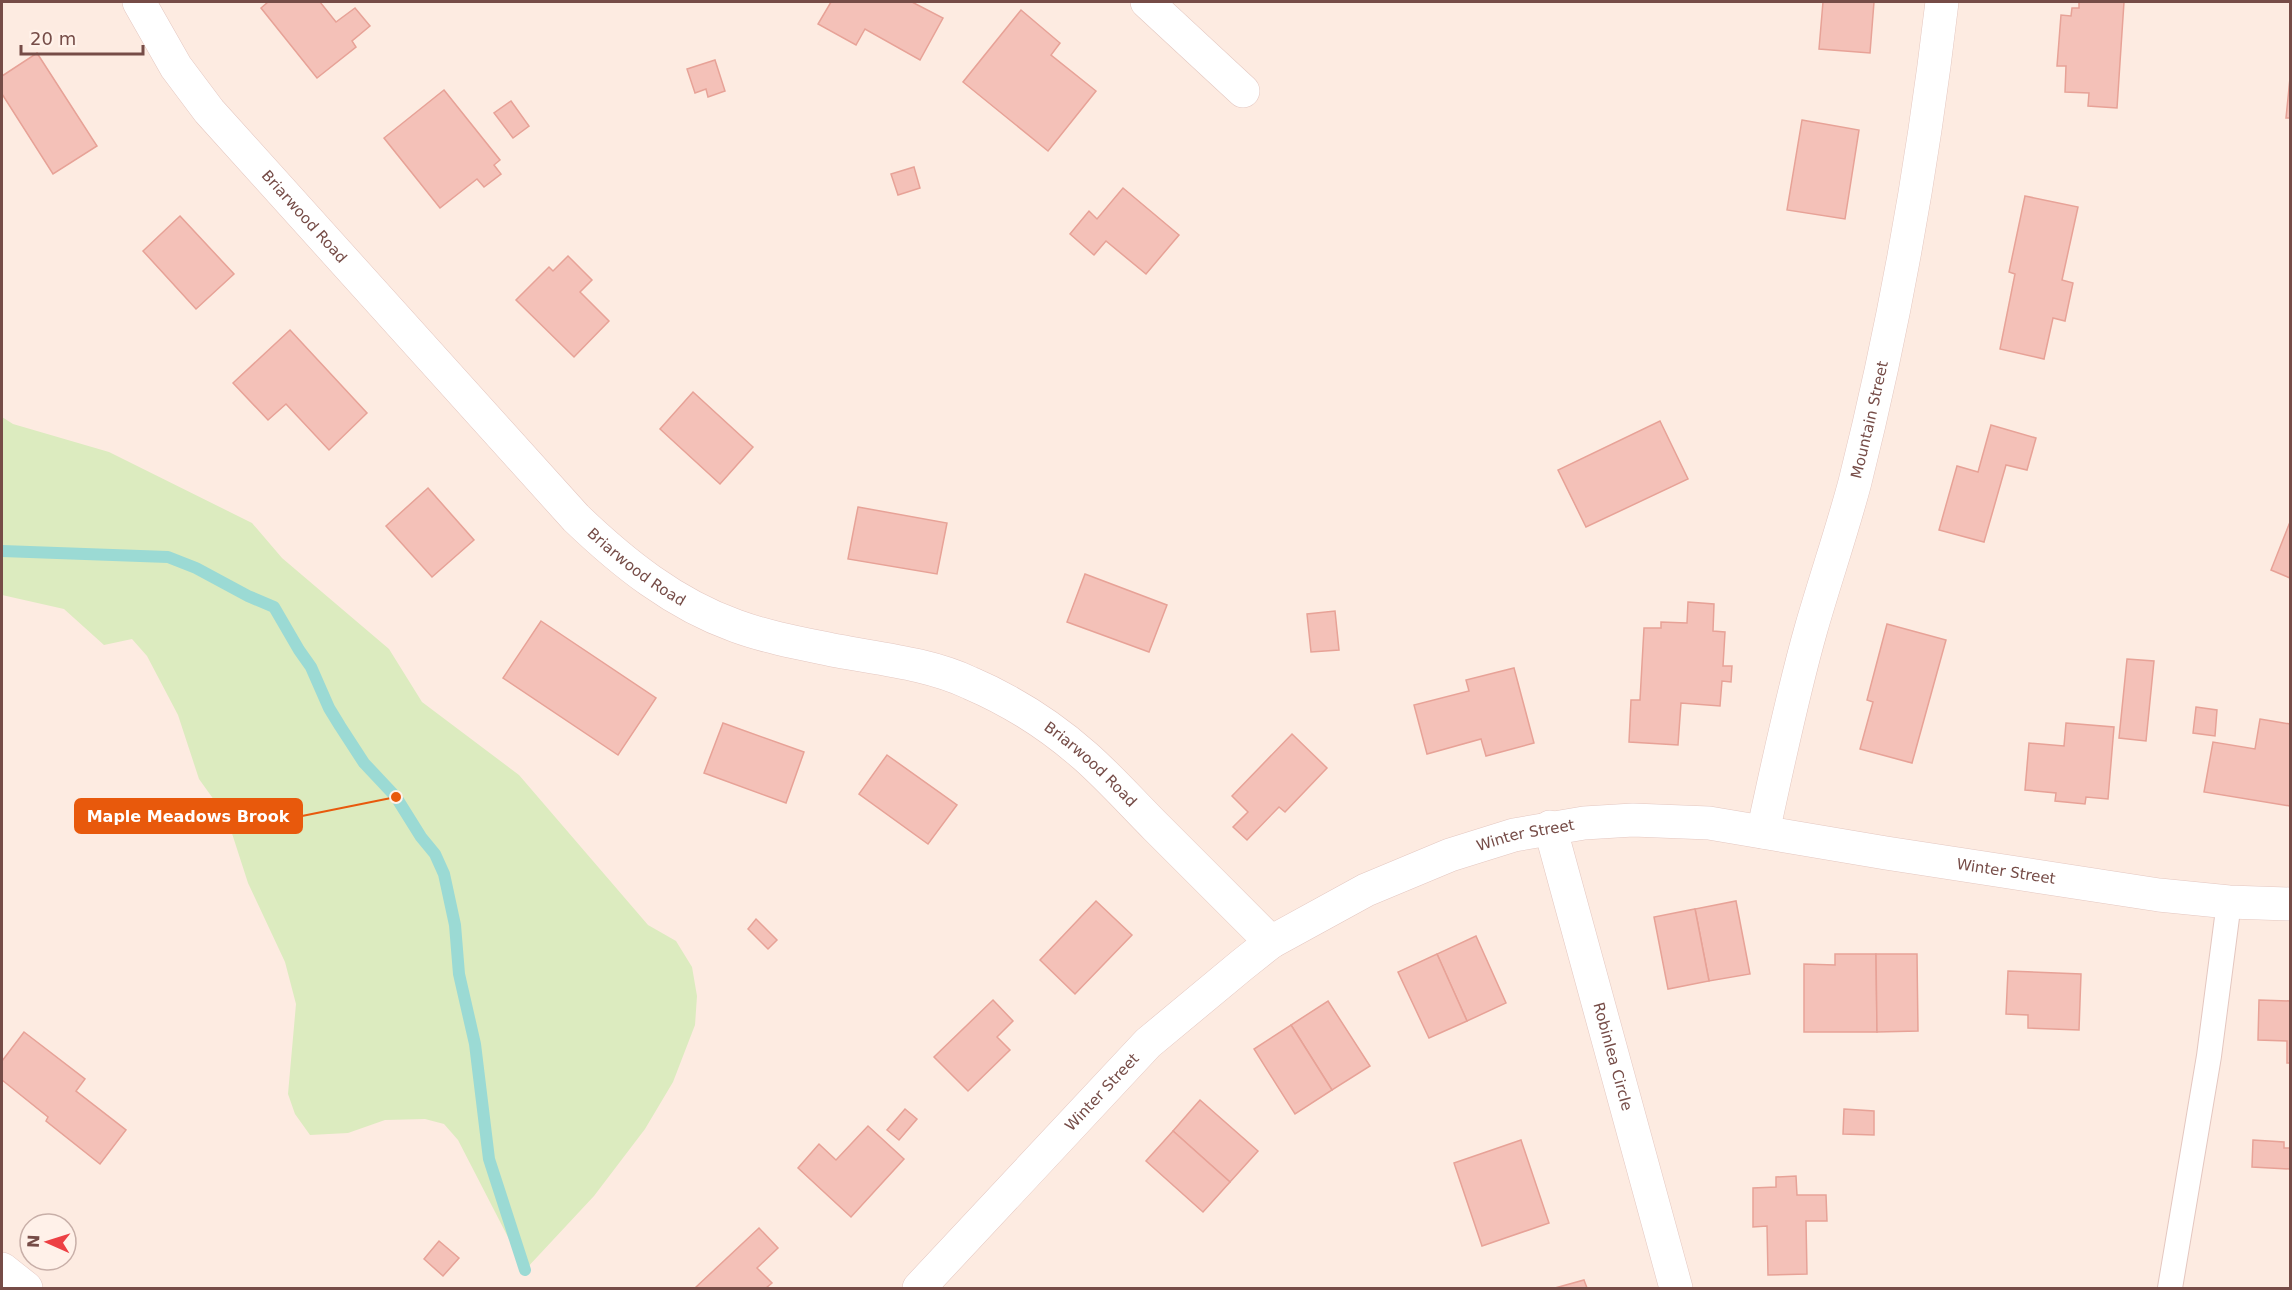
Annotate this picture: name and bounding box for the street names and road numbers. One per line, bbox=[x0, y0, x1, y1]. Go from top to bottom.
street label: Briarwood Road bbox=[258, 167, 351, 267]
street label: Mountain Street bbox=[1847, 359, 1892, 481]
street label: Briarwood Road bbox=[584, 524, 689, 610]
street label: Briarwood Road bbox=[1041, 718, 1140, 811]
street label: Winter Street bbox=[1474, 816, 1576, 855]
street label: Winter Street bbox=[1955, 855, 2057, 888]
street label: Robinlea Circle bbox=[1589, 1000, 1636, 1113]
street label: Winter Street bbox=[1061, 1049, 1143, 1135]

